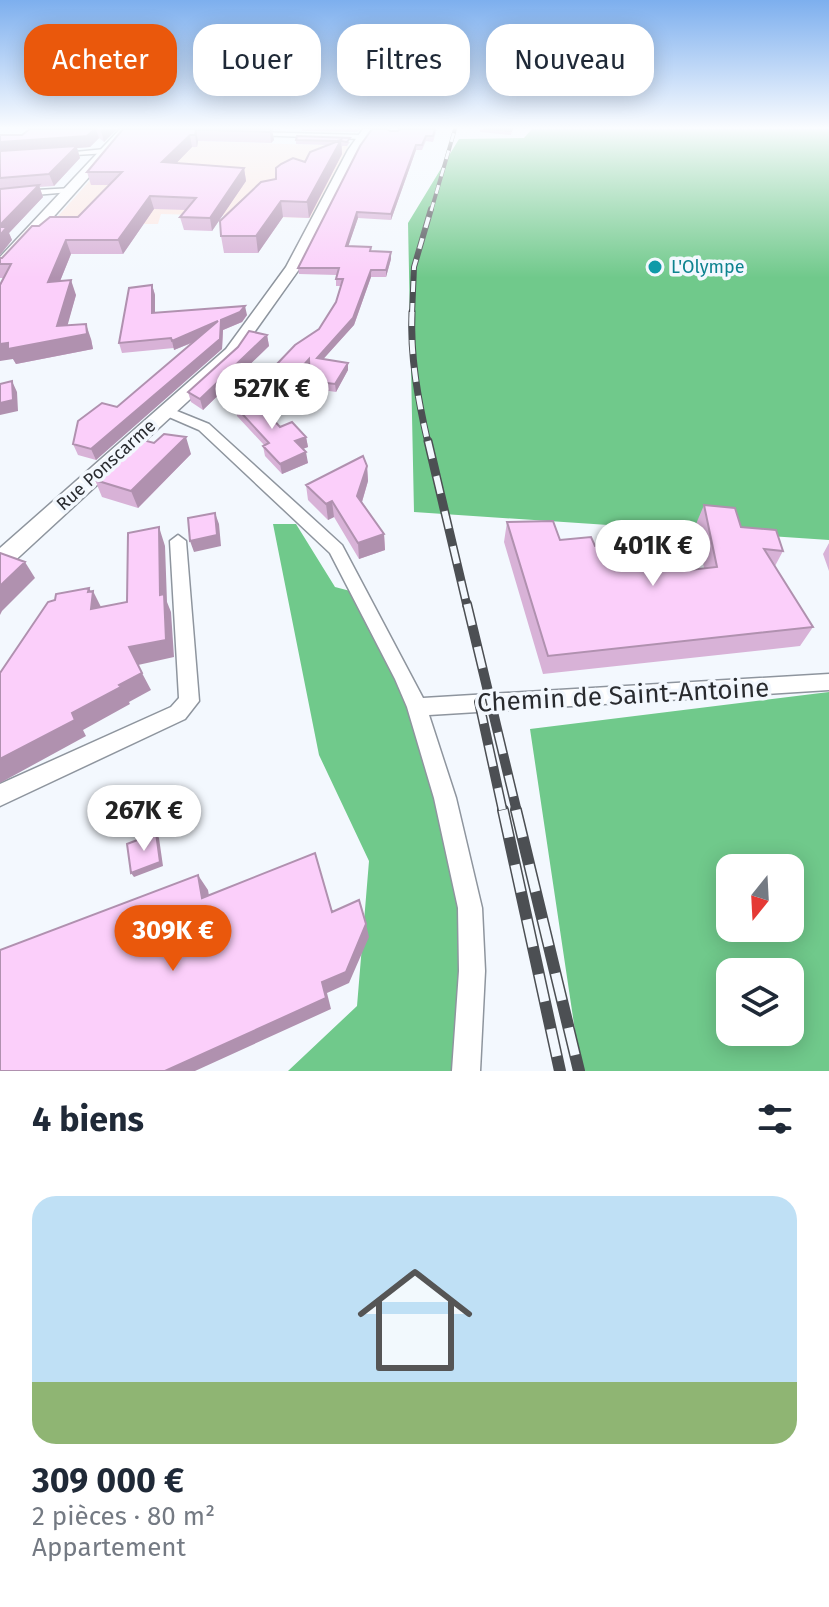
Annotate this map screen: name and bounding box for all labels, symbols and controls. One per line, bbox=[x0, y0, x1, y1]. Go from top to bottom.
chip: Acheter bbox=[24, 24, 177, 96]
chip: Louer bbox=[193, 24, 321, 96]
chip: Filtres bbox=[337, 24, 470, 96]
chip: Nouveau bbox=[486, 24, 654, 96]
place label: L'Olympe bbox=[671, 256, 744, 278]
marker: L'Olympe bbox=[646, 258, 664, 276]
pin: 527K € bbox=[207, 363, 337, 431]
text: 527K € bbox=[234, 373, 310, 404]
street label: Rue Ponscarme bbox=[52, 415, 160, 515]
pin: 401K € bbox=[588, 520, 718, 588]
text: 401K € bbox=[613, 530, 693, 561]
street label: Chemin de Saint-Antoine bbox=[476, 672, 770, 719]
pin: 267K € bbox=[79, 785, 209, 853]
text: 267K € bbox=[105, 795, 183, 826]
north arrow bbox=[716, 854, 804, 942]
map controls bbox=[716, 854, 804, 1046]
pin: 309K € bbox=[108, 905, 238, 973]
text: 309K € bbox=[132, 915, 214, 946]
button: layers bbox=[716, 958, 804, 1046]
icon: filters bbox=[753, 1097, 797, 1141]
text: 4 biens bbox=[32, 1099, 144, 1140]
icon: home bbox=[343, 1248, 487, 1392]
text: 309 000 € bbox=[32, 1460, 184, 1501]
text: 2 pièces · 80 m² bbox=[32, 1501, 215, 1532]
text: Appartement bbox=[32, 1532, 186, 1563]

